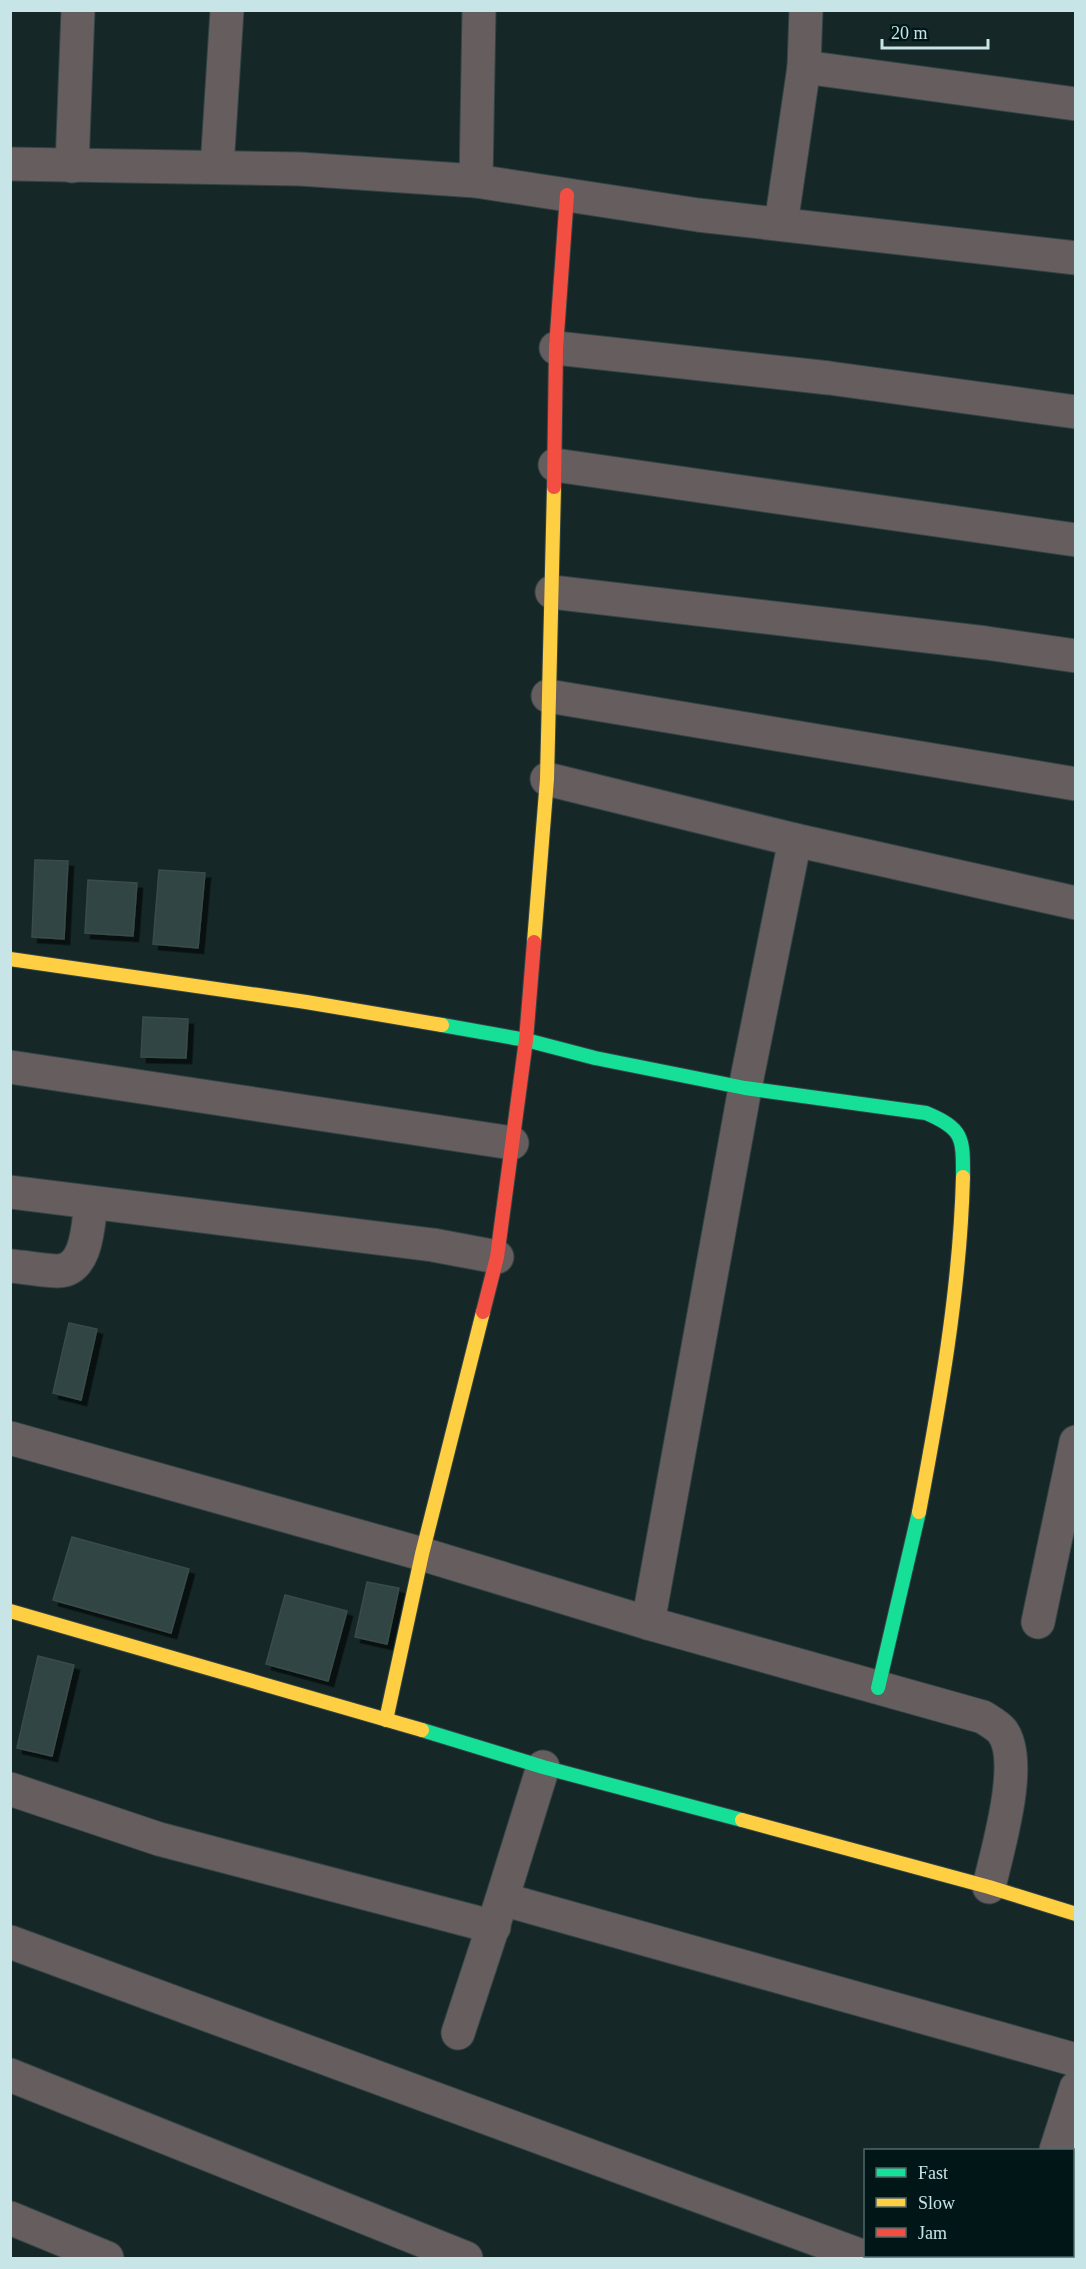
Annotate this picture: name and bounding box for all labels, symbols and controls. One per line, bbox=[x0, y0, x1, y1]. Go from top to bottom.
scale bar bbox=[882, 12, 988, 50]
text: 20 m bbox=[891, 23, 928, 43]
legend bbox=[864, 2149, 1074, 2257]
text: Fast bbox=[918, 2163, 948, 2183]
text: Slow bbox=[918, 2193, 955, 2213]
text: Jam bbox=[918, 2223, 947, 2243]

